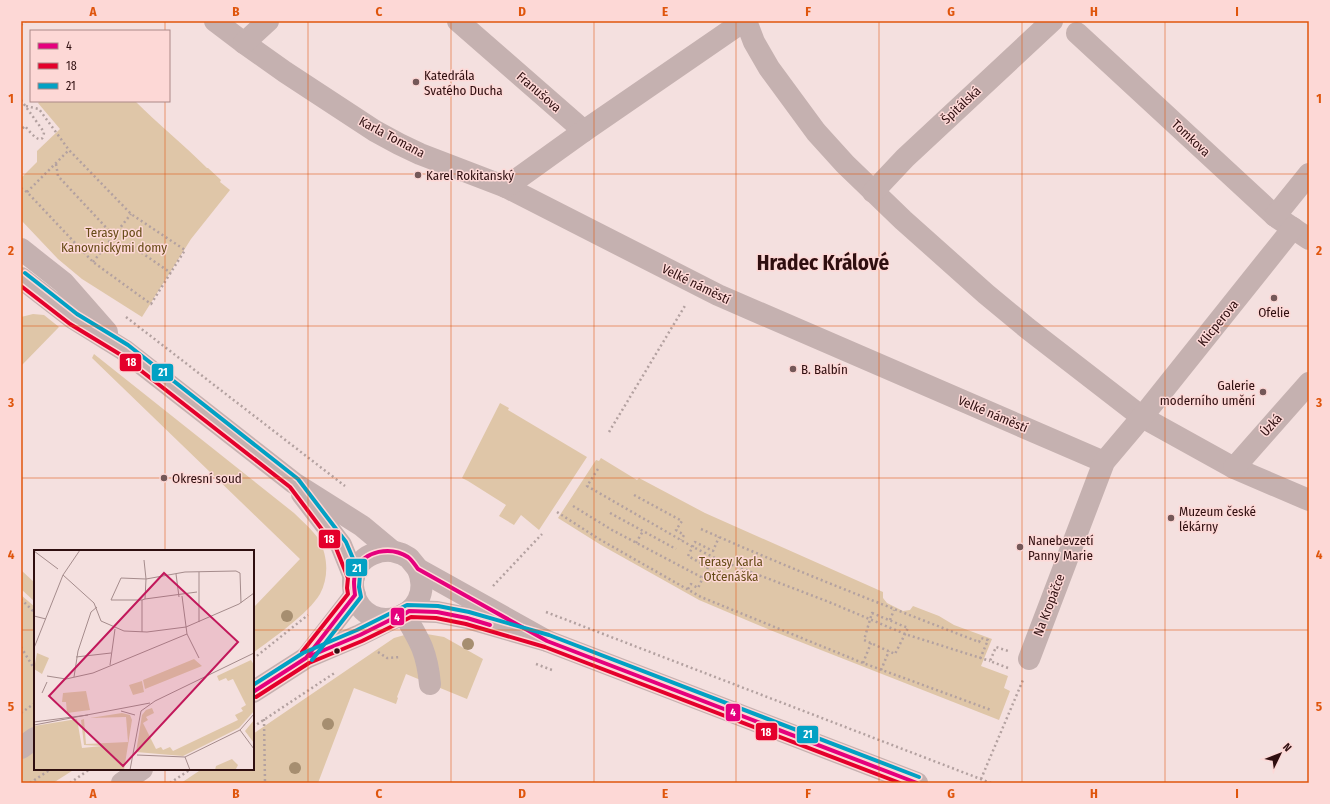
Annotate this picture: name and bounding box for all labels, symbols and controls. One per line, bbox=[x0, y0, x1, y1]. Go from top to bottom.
text: A bbox=[88, 4, 97, 19]
text: B bbox=[232, 4, 240, 19]
text: C bbox=[376, 4, 383, 19]
text: D bbox=[518, 4, 526, 19]
text: E bbox=[662, 4, 668, 19]
text: F bbox=[805, 4, 811, 19]
text: G bbox=[947, 4, 955, 19]
text: H bbox=[1090, 4, 1098, 19]
text: I bbox=[1235, 4, 1239, 19]
legend bbox=[30, 30, 170, 102]
text: 4 bbox=[66, 39, 72, 53]
text: 18 bbox=[66, 59, 77, 73]
place label: Katedrála Svatého Ducha bbox=[424, 68, 503, 98]
street label: Franušova bbox=[514, 69, 564, 115]
marker: Katedrála Svatého Ducha bbox=[411, 77, 421, 87]
text: 21 bbox=[66, 79, 76, 93]
street label: Špitálská bbox=[938, 83, 984, 127]
text: 1 bbox=[8, 91, 14, 106]
text: 1 bbox=[1316, 91, 1322, 106]
street label: Karla Tomana bbox=[357, 113, 427, 161]
street label: Tomkova bbox=[1169, 117, 1213, 159]
place label: Karel Rokitanský bbox=[426, 168, 514, 183]
marker: Karel Rokitanský bbox=[413, 170, 423, 180]
park label: Terasy pod Kanovnickými domy bbox=[61, 225, 167, 255]
text: 2 bbox=[7, 243, 14, 258]
text: 2 bbox=[1315, 243, 1322, 258]
district label: Hradec Králové bbox=[757, 250, 889, 276]
street label: Velké náměstí bbox=[659, 261, 733, 307]
marker: Ofelie bbox=[1269, 293, 1279, 303]
street label: Klicperova bbox=[1195, 297, 1241, 349]
place label: Ofelie bbox=[1258, 305, 1290, 320]
line badge: 18 bbox=[119, 353, 142, 372]
text: 18 bbox=[126, 356, 136, 369]
place label: B. Balbín bbox=[801, 362, 848, 377]
line badge: 21 bbox=[151, 363, 174, 382]
marker: B. Balbín bbox=[788, 364, 798, 374]
text: 21 bbox=[157, 366, 168, 379]
place label: Galerie moderního umění bbox=[1160, 378, 1255, 408]
marker: Galerie moderního umění bbox=[1258, 387, 1268, 397]
street label: Velké náměstí bbox=[956, 393, 1030, 435]
text: 3 bbox=[7, 395, 14, 410]
text: 3 bbox=[1315, 395, 1322, 410]
street label: Úzká bbox=[1257, 411, 1285, 439]
place label: Okresní soud bbox=[172, 471, 242, 486]
marker: Okresní soud bbox=[159, 473, 169, 483]
place label: Muzeum české lékárny bbox=[1179, 504, 1256, 534]
marker: Muzeum české lékárny bbox=[1166, 513, 1176, 523]
line badge: 18 bbox=[318, 529, 341, 549]
text: 18 bbox=[324, 533, 334, 546]
place label: Nanebevzetí Panny Marie bbox=[1028, 533, 1094, 563]
marker: Nanebevzetí Panny Marie bbox=[1015, 542, 1025, 552]
text: 4 bbox=[8, 547, 15, 562]
text: 4 bbox=[1316, 547, 1323, 562]
inset map bbox=[34, 550, 254, 770]
park label: Terasy Karla Otčenáška bbox=[699, 554, 763, 584]
line badge: 21 bbox=[345, 558, 368, 577]
text: 21 bbox=[351, 562, 362, 575]
street label: Na Kropáčce bbox=[1030, 572, 1068, 638]
line badge: 4 bbox=[390, 607, 405, 626]
text: 4 bbox=[394, 611, 400, 624]
unlabelled marker bbox=[332, 646, 342, 656]
text: 5 bbox=[8, 699, 14, 714]
text: 5 bbox=[1316, 699, 1322, 714]
line badge: 4 bbox=[725, 703, 741, 722]
text: 4 bbox=[730, 706, 736, 719]
line badge: 18 bbox=[755, 722, 778, 741]
line badge: 21 bbox=[796, 725, 819, 744]
text: 18 bbox=[761, 726, 771, 739]
text: 21 bbox=[802, 728, 813, 741]
north arrow bbox=[1260, 734, 1300, 774]
text: N bbox=[1280, 741, 1294, 754]
text: A bbox=[88, 786, 97, 801]
text: B bbox=[232, 786, 240, 801]
text: C bbox=[376, 786, 383, 801]
text: D bbox=[518, 786, 526, 801]
text: E bbox=[662, 786, 668, 801]
text: F bbox=[805, 786, 811, 801]
text: G bbox=[947, 786, 955, 801]
text: H bbox=[1090, 786, 1098, 801]
text: I bbox=[1235, 786, 1239, 801]

